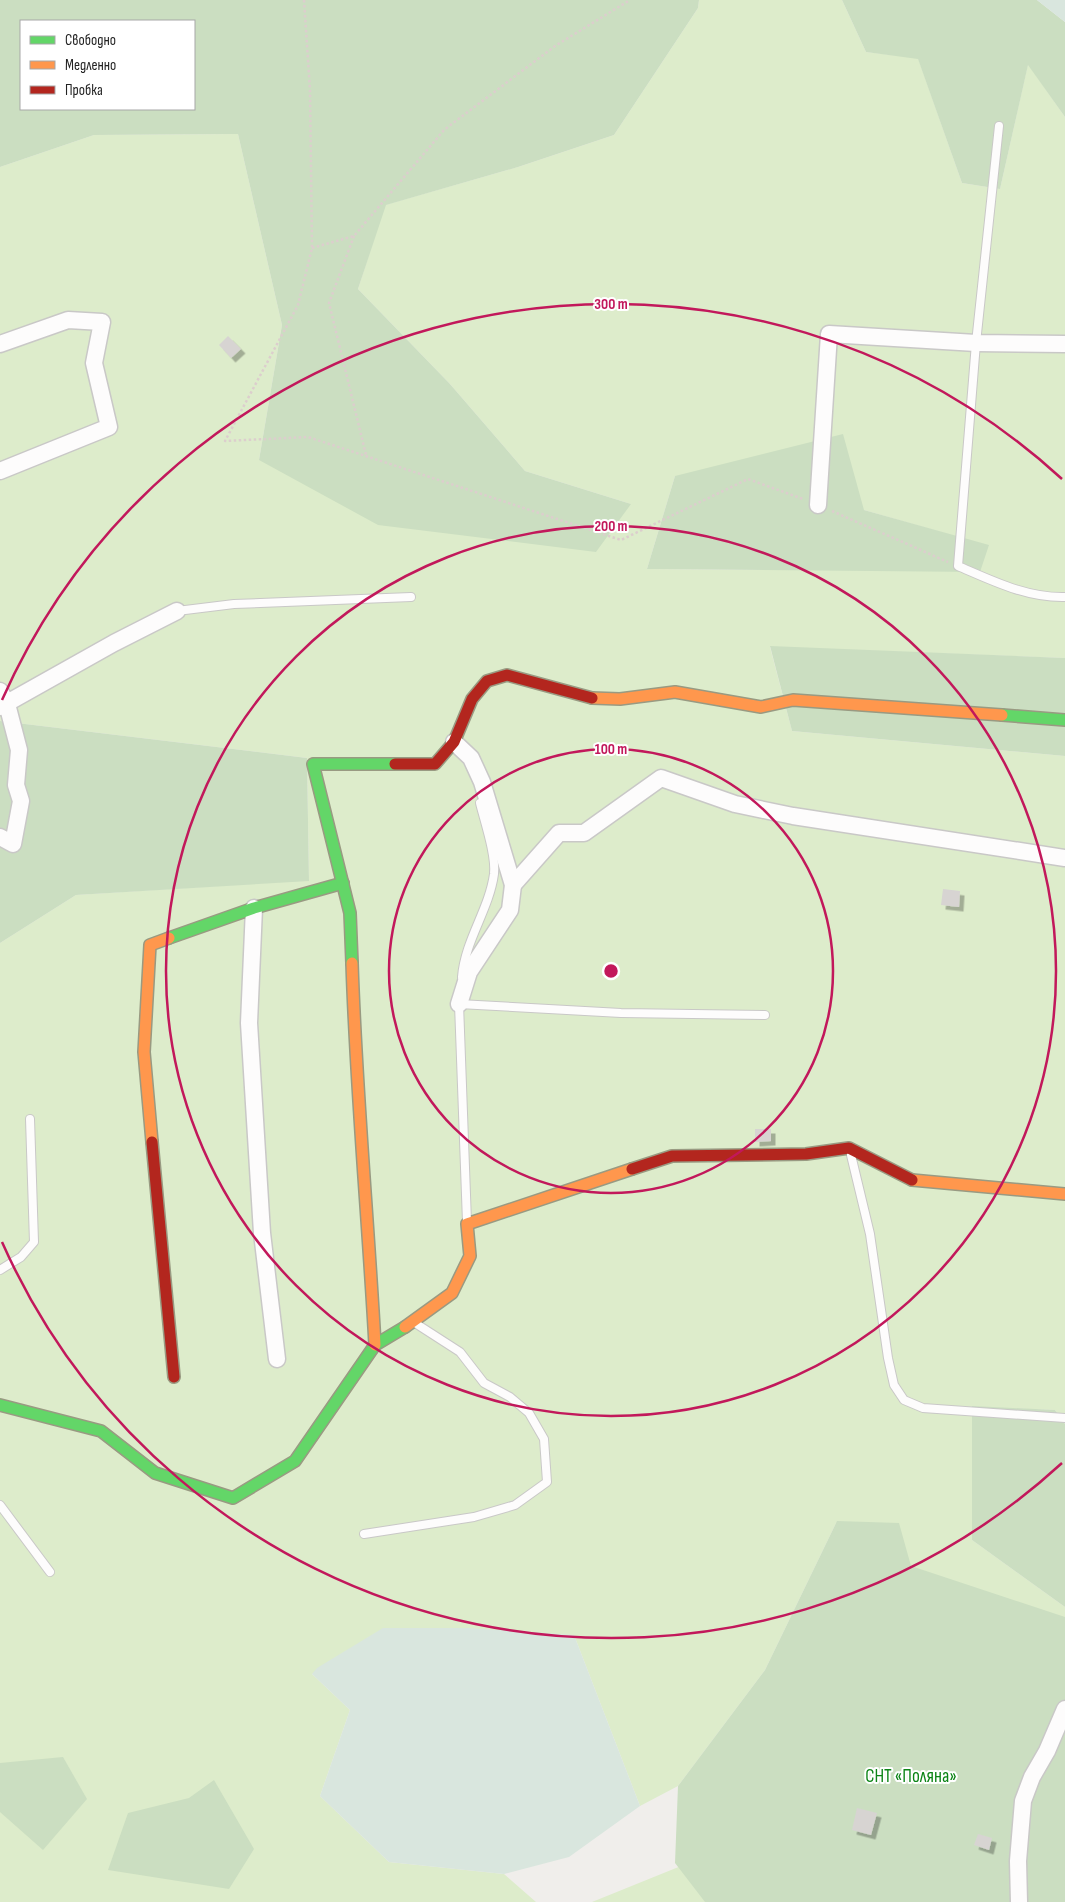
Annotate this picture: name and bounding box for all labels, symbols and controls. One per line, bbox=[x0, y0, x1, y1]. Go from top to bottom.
legend bbox=[20, 20, 195, 110]
text: Свободно bbox=[65, 31, 116, 50]
text: Медленно bbox=[65, 56, 116, 75]
text: Пробка bbox=[65, 81, 103, 100]
text: 300 m bbox=[594, 295, 628, 314]
text: 200 m bbox=[594, 517, 628, 536]
text: 100 m bbox=[595, 740, 627, 759]
centre of rings bbox=[602, 962, 620, 980]
park label: СНТ «Поляна» bbox=[865, 1765, 957, 1788]

